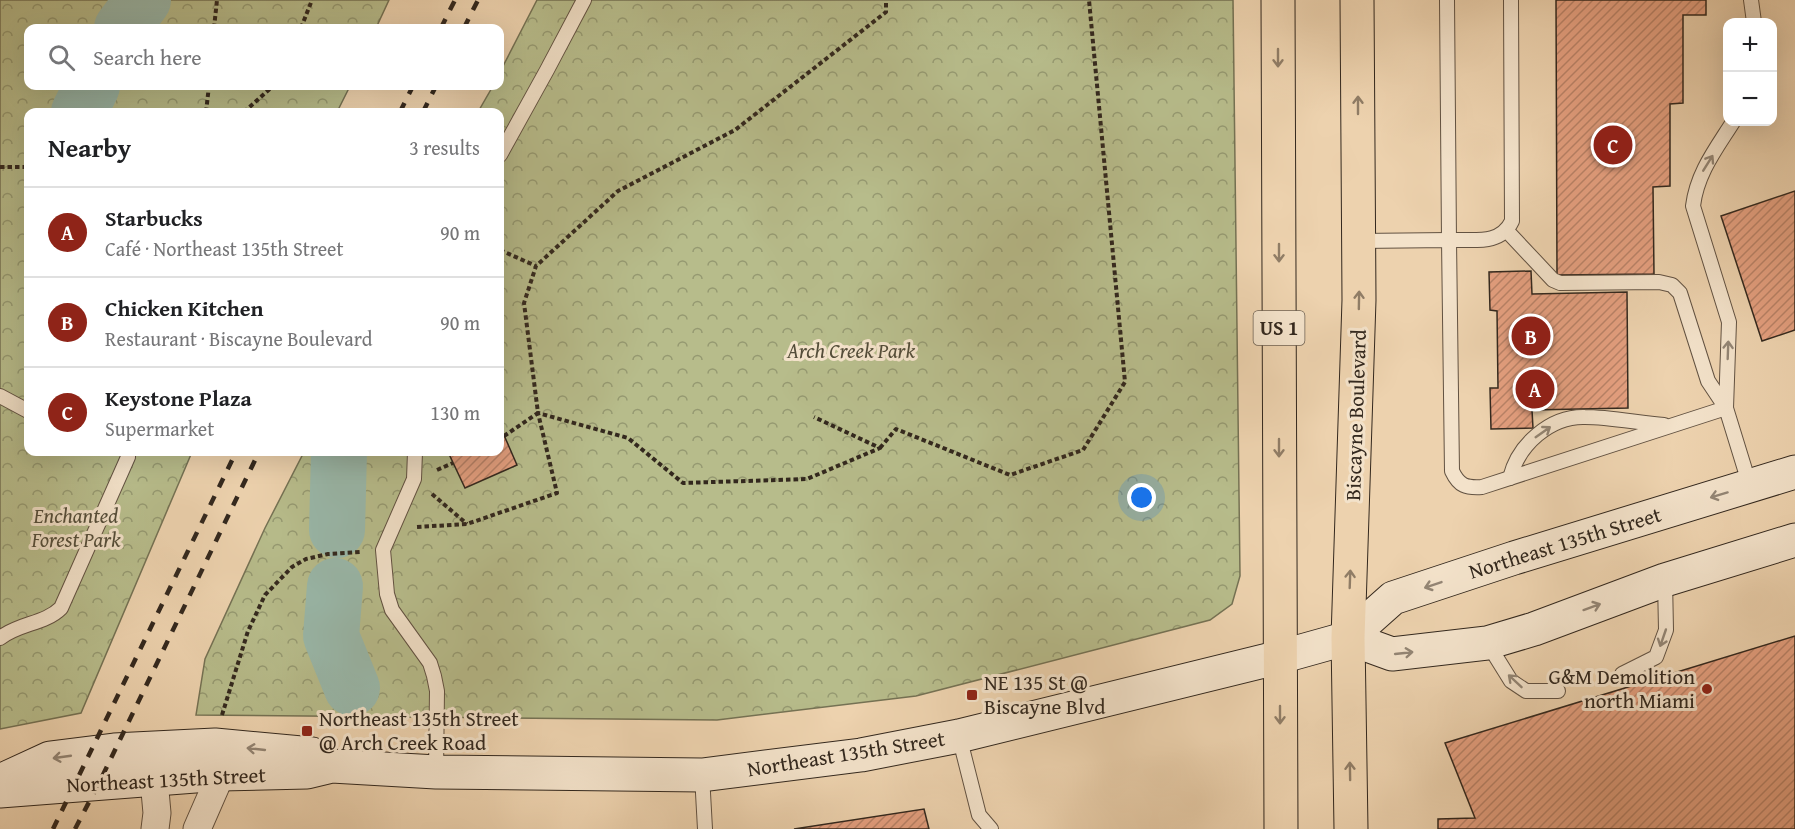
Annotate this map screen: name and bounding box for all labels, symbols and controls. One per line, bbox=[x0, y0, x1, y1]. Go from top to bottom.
map controls bbox=[1723, 18, 1777, 126]
button: + bbox=[1723, 18, 1777, 72]
search box bbox=[24, 24, 504, 90]
icon: search bbox=[45, 41, 78, 74]
text: Search here bbox=[93, 41, 202, 73]
one-way arrow bbox=[1272, 48, 1284, 68]
button: − bbox=[1723, 72, 1777, 126]
one-way arrow bbox=[1352, 96, 1364, 116]
pin: C bbox=[1594, 122, 1632, 168]
text: Nearby bbox=[48, 128, 131, 167]
text: 3 results bbox=[409, 133, 480, 162]
one-way arrow bbox=[1702, 155, 1714, 172]
text: Starbucks bbox=[105, 202, 203, 234]
text: A bbox=[61, 218, 74, 247]
text: 90 m bbox=[440, 218, 480, 247]
text: Café · Northeast 135th Street bbox=[105, 234, 344, 263]
one-way arrow bbox=[1273, 243, 1285, 263]
one-way arrow bbox=[1353, 291, 1365, 311]
text: Chicken Kitchen bbox=[105, 292, 263, 324]
text: B bbox=[61, 308, 74, 337]
text: 90 m bbox=[440, 308, 480, 337]
road number: US 1 bbox=[1254, 311, 1304, 345]
pin: B bbox=[1512, 314, 1550, 358]
text: Restaurant · Biscayne Boulevard bbox=[105, 324, 372, 353]
street label: Biscayne Boulevard bbox=[1337, 328, 1374, 501]
park label: Arch Creek Park bbox=[786, 335, 915, 366]
one-way arrow bbox=[1722, 340, 1734, 360]
pin: A bbox=[1516, 366, 1555, 412]
text: Keystone Plaza bbox=[105, 382, 252, 414]
text: C bbox=[62, 398, 73, 427]
text: 130 m bbox=[430, 398, 480, 427]
text: Supermarket bbox=[105, 414, 214, 443]
one-way arrow bbox=[1535, 426, 1551, 438]
one-way arrow bbox=[1273, 438, 1285, 458]
your location bbox=[1127, 483, 1156, 512]
one-way arrow bbox=[1710, 490, 1729, 501]
street label: Northeast 135th Street bbox=[1465, 498, 1665, 587]
park label: Enchanted Forest Park bbox=[30, 500, 121, 555]
one-way arrow bbox=[1345, 570, 1356, 590]
one-way arrow bbox=[1424, 581, 1443, 592]
one-way arrow bbox=[1582, 601, 1601, 612]
one-way arrow bbox=[1657, 628, 1668, 647]
one-way arrow bbox=[1393, 647, 1413, 658]
place label: G&M Demolition north Miami bbox=[1549, 661, 1695, 716]
place label: NE 135 St @ Biscayne Blvd bbox=[984, 667, 1106, 722]
one-way arrow bbox=[1507, 674, 1522, 688]
marker: G&M Demolition north Miami bbox=[1700, 682, 1714, 696]
marker: NE 135 St @ Biscayne Blvd bbox=[965, 688, 979, 702]
place label: Northeast 135th Street @ Arch Creek Road bbox=[319, 703, 519, 758]
one-way arrow bbox=[1275, 705, 1286, 725]
street label: Northeast 135th Street bbox=[745, 722, 948, 784]
marker: Northeast 135th Street @ Arch Creek Road bbox=[300, 724, 314, 738]
one-way arrow bbox=[247, 743, 267, 754]
one-way arrow bbox=[52, 751, 72, 762]
street label: Northeast 135th Street bbox=[65, 759, 267, 800]
one-way arrow bbox=[1344, 761, 1356, 781]

